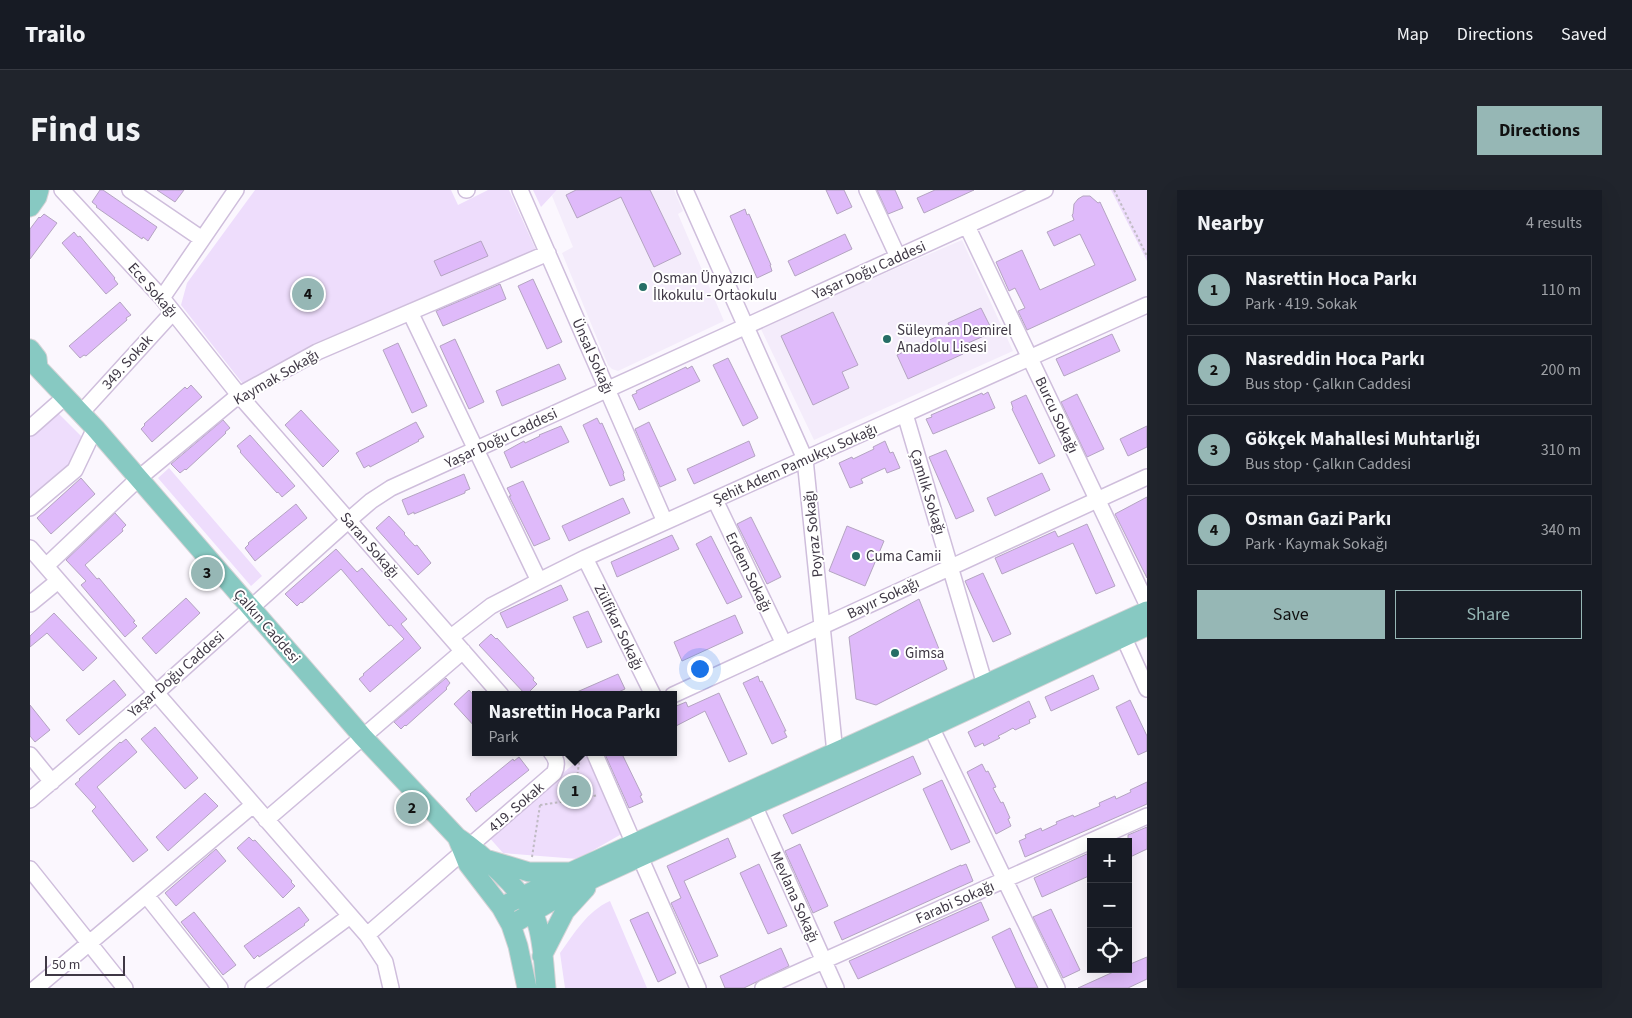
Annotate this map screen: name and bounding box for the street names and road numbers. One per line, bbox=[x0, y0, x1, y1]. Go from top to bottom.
street label: Yaşar Doğu Caddesi bbox=[808, 236, 929, 305]
street label: Ece Sokağı bbox=[123, 258, 183, 322]
street label: Ünsal Sokağı bbox=[567, 315, 619, 397]
street label: 349. Sokak bbox=[97, 330, 158, 394]
street label: Kaymak Sokağı bbox=[229, 344, 323, 411]
street label: Burcu Sokağı bbox=[1030, 373, 1083, 457]
street label: Yaşar Doğu Caddesi bbox=[441, 403, 561, 474]
street label: Şehit Adem Pamukçu Sokağı bbox=[710, 419, 881, 510]
street label: Çamlık Sokağı bbox=[905, 447, 951, 538]
street label: Poyraz Sokağı bbox=[798, 489, 828, 578]
street label: Saran Sokağı bbox=[335, 508, 404, 583]
street label: Erdem Sokağı bbox=[720, 529, 777, 616]
street label: Bayır Sokağı bbox=[844, 573, 923, 624]
street label: Zülfikar Sokağı bbox=[589, 581, 648, 674]
street label: Çalkın Caddesi bbox=[228, 585, 305, 668]
street label: Yaşar Doğu Caddesi bbox=[123, 626, 229, 723]
street label: 419. Sokak bbox=[484, 777, 549, 837]
street label: Mevlana Sokağı bbox=[765, 848, 824, 946]
street label: Farabi Sokağı bbox=[913, 876, 998, 929]

